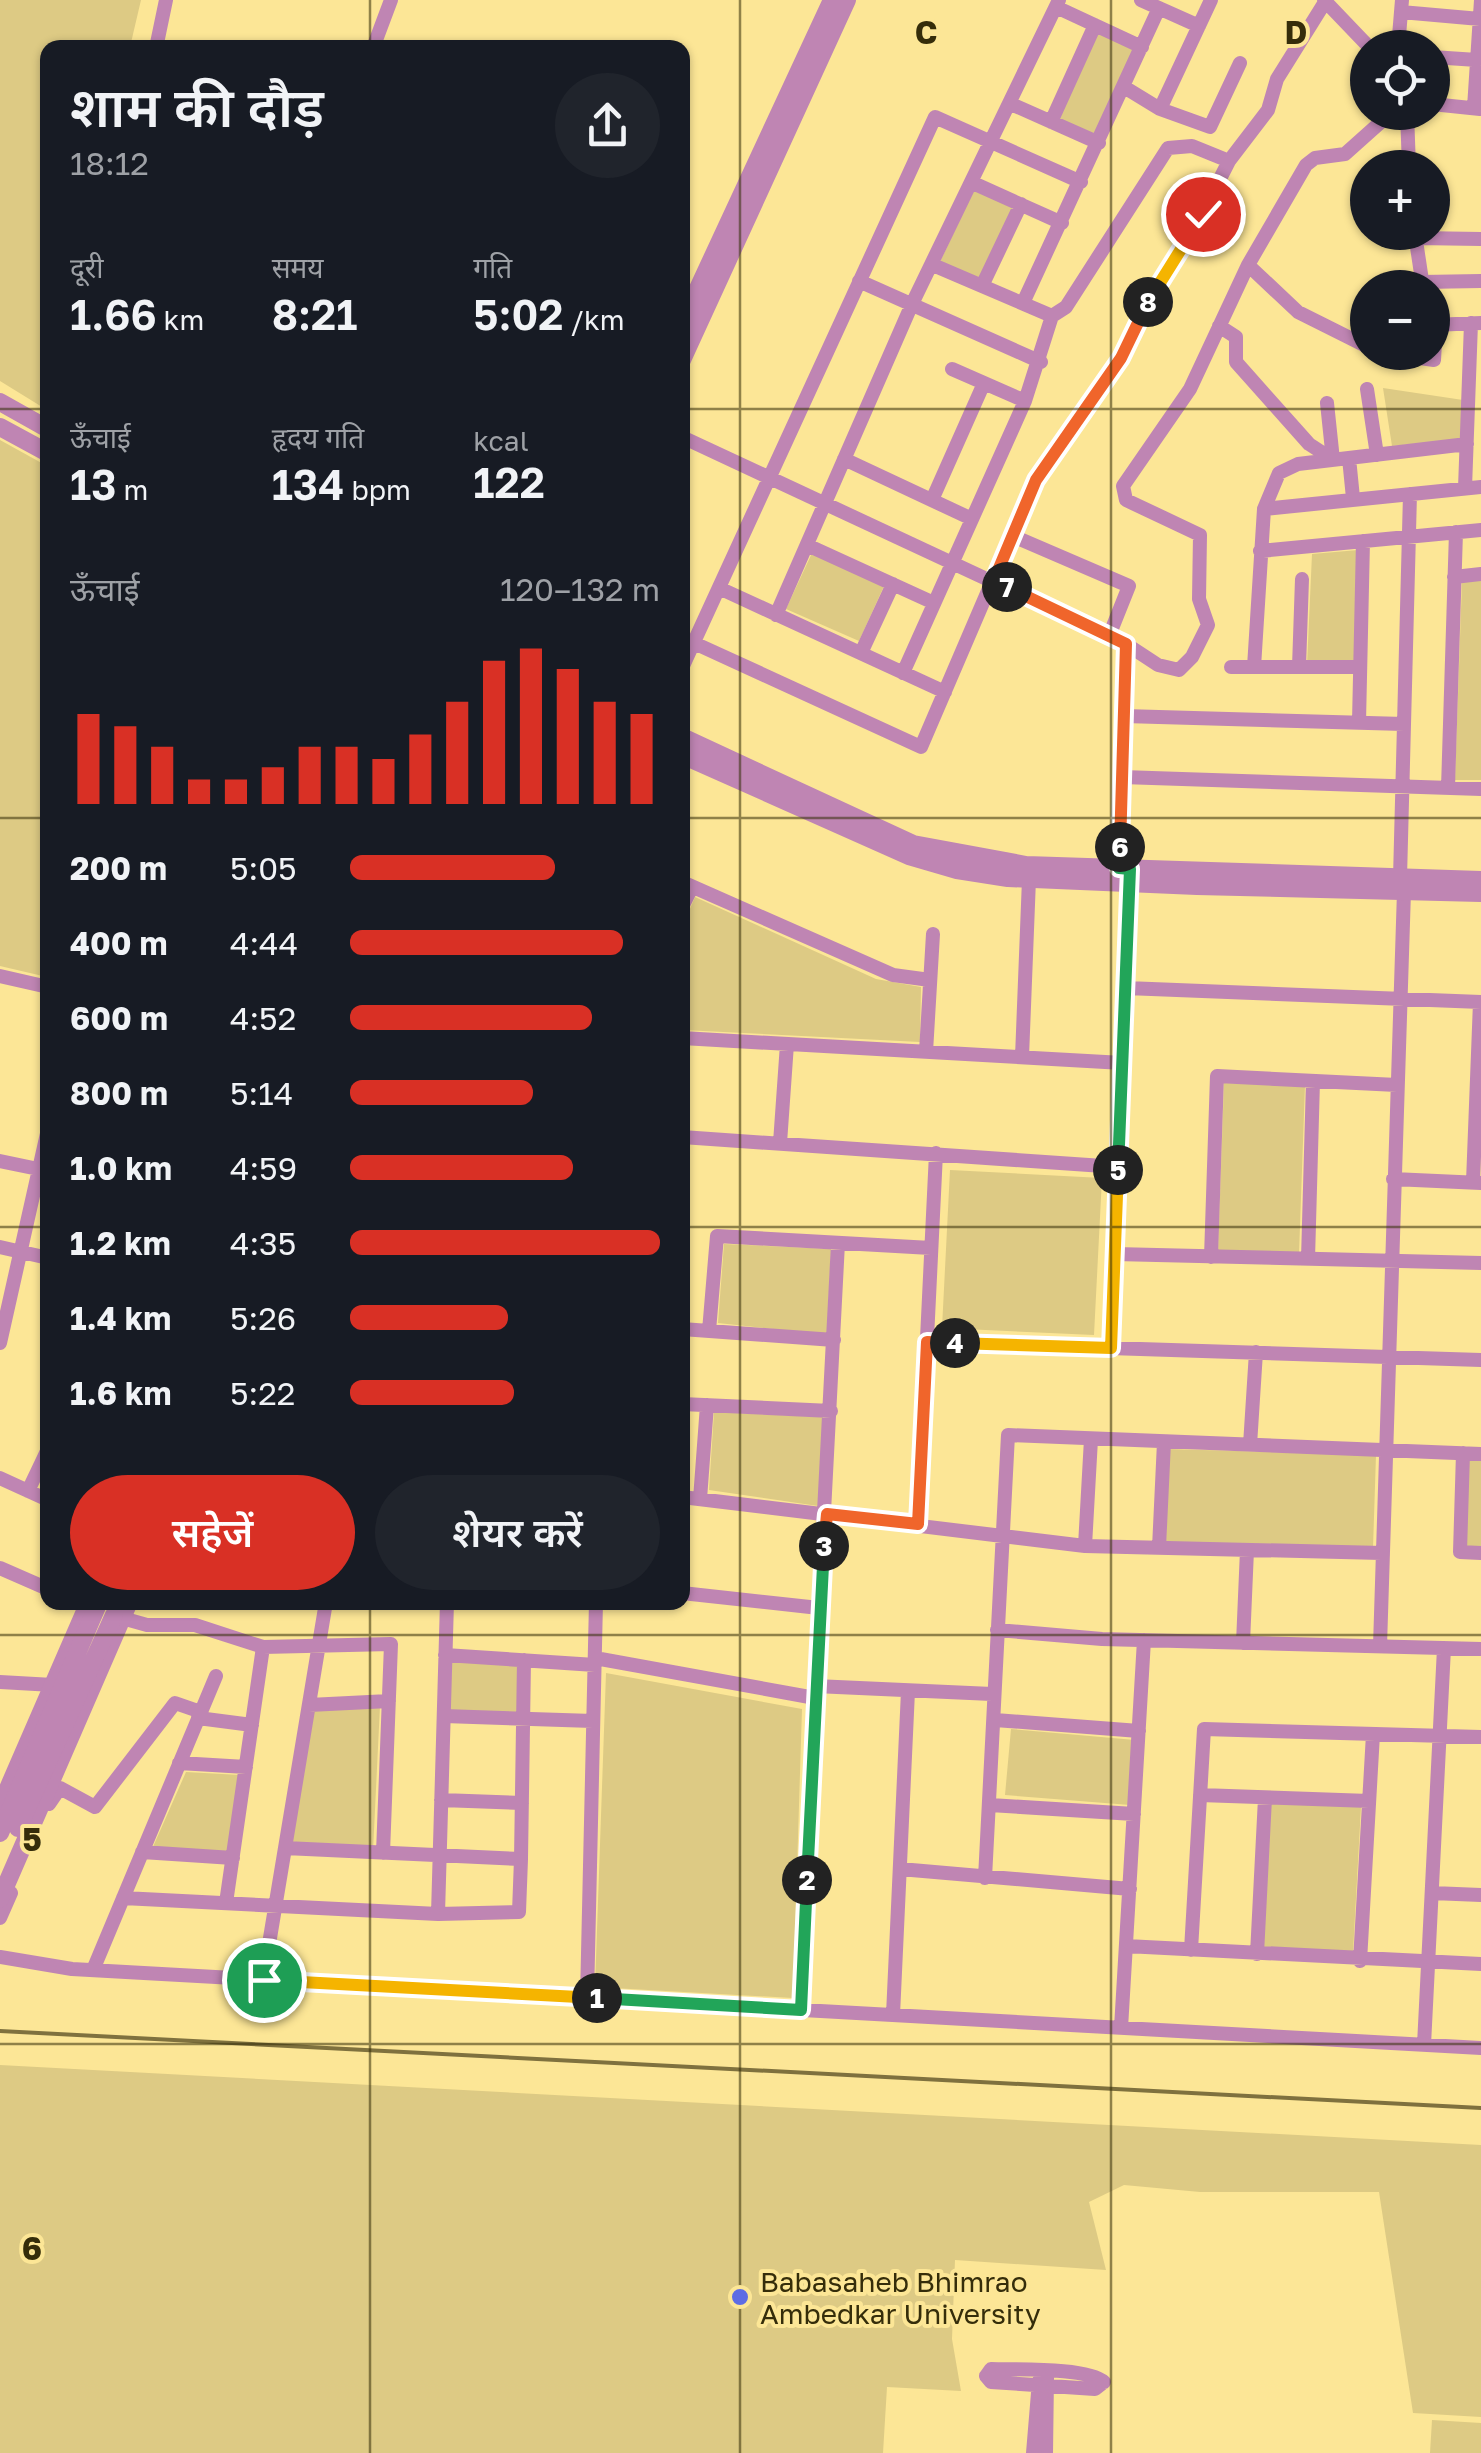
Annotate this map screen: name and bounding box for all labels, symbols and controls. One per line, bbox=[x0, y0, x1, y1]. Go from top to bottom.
text: C bbox=[915, 13, 937, 51]
text: D bbox=[1285, 13, 1307, 51]
map controls bbox=[1350, 30, 1450, 370]
button: locate bbox=[1350, 30, 1450, 130]
text: शाम की दौड़ bbox=[70, 73, 324, 139]
button: share bbox=[555, 73, 660, 178]
text: 18:12 bbox=[70, 144, 149, 182]
button: + bbox=[1350, 150, 1450, 250]
pin bbox=[1161, 172, 1246, 257]
icon: check bbox=[1176, 187, 1231, 242]
text: दूरी bbox=[70, 251, 104, 284]
text: समय bbox=[272, 251, 324, 284]
text: गति bbox=[473, 251, 512, 284]
button: − bbox=[1350, 270, 1450, 370]
pin: 8 bbox=[1123, 277, 1173, 327]
text: 8 bbox=[1139, 285, 1157, 318]
text: 1.66 bbox=[70, 289, 157, 339]
text: 8:21 bbox=[272, 289, 357, 339]
text: 5:02 bbox=[473, 289, 564, 339]
text: km bbox=[157, 303, 204, 336]
text: /km bbox=[564, 303, 625, 336]
text: ऊँचाई bbox=[70, 421, 131, 454]
text: हृदय गति bbox=[272, 421, 364, 454]
text: kcal bbox=[473, 424, 529, 457]
text: 122 bbox=[473, 457, 545, 507]
text: 13 bbox=[70, 459, 117, 509]
text: 134 bbox=[272, 459, 345, 509]
text: m bbox=[117, 473, 148, 506]
text: bpm bbox=[345, 473, 411, 506]
pin: 7 bbox=[982, 562, 1032, 612]
text: ऊँचाई bbox=[70, 570, 139, 608]
text: 120–132 m bbox=[500, 570, 660, 608]
text: 7 bbox=[999, 570, 1015, 603]
pin: 6 bbox=[1095, 822, 1145, 872]
text: 6 bbox=[1111, 830, 1129, 863]
text: 200 m bbox=[70, 849, 167, 887]
text: 5:05 bbox=[230, 849, 297, 887]
text: 400 m bbox=[70, 924, 168, 962]
text: 4:44 bbox=[230, 924, 298, 962]
text: 600 m bbox=[70, 999, 168, 1037]
text: 4:52 bbox=[230, 999, 296, 1037]
text: 800 m bbox=[70, 1074, 168, 1112]
text: 5:14 bbox=[230, 1074, 293, 1112]
pin: 5 bbox=[1093, 1145, 1143, 1195]
text: 1.0 km bbox=[70, 1149, 172, 1187]
text: 4:59 bbox=[230, 1149, 297, 1187]
text: 5 bbox=[1109, 1153, 1127, 1186]
text: 1.2 km bbox=[70, 1224, 171, 1262]
text: 4:35 bbox=[230, 1224, 296, 1262]
text: 1.4 km bbox=[70, 1299, 171, 1337]
text: 5:26 bbox=[230, 1299, 296, 1337]
pin: 4 bbox=[930, 1318, 980, 1368]
text: 4 bbox=[946, 1326, 964, 1359]
text: 1.6 km bbox=[70, 1374, 172, 1412]
text: 5:22 bbox=[230, 1374, 295, 1412]
button: सहेजें bbox=[70, 1475, 355, 1590]
button: शेयर करें bbox=[375, 1475, 660, 1590]
pin: 3 bbox=[799, 1521, 849, 1571]
text: 3 bbox=[815, 1529, 833, 1562]
text: 5 bbox=[22, 1820, 42, 1858]
pin: 2 bbox=[782, 1855, 832, 1905]
text: 2 bbox=[798, 1863, 816, 1896]
pin bbox=[222, 1938, 307, 2023]
icon: arrive bbox=[237, 1953, 292, 2008]
pin: 1 bbox=[572, 1973, 622, 2023]
text: 1 bbox=[590, 1981, 604, 2014]
text: 6 bbox=[22, 2229, 42, 2267]
place label: Babasaheb Bhimrao Ambedkar University bbox=[760, 2265, 1041, 2330]
marker: Babasaheb Bhimrao Ambedkar University bbox=[729, 2286, 751, 2308]

